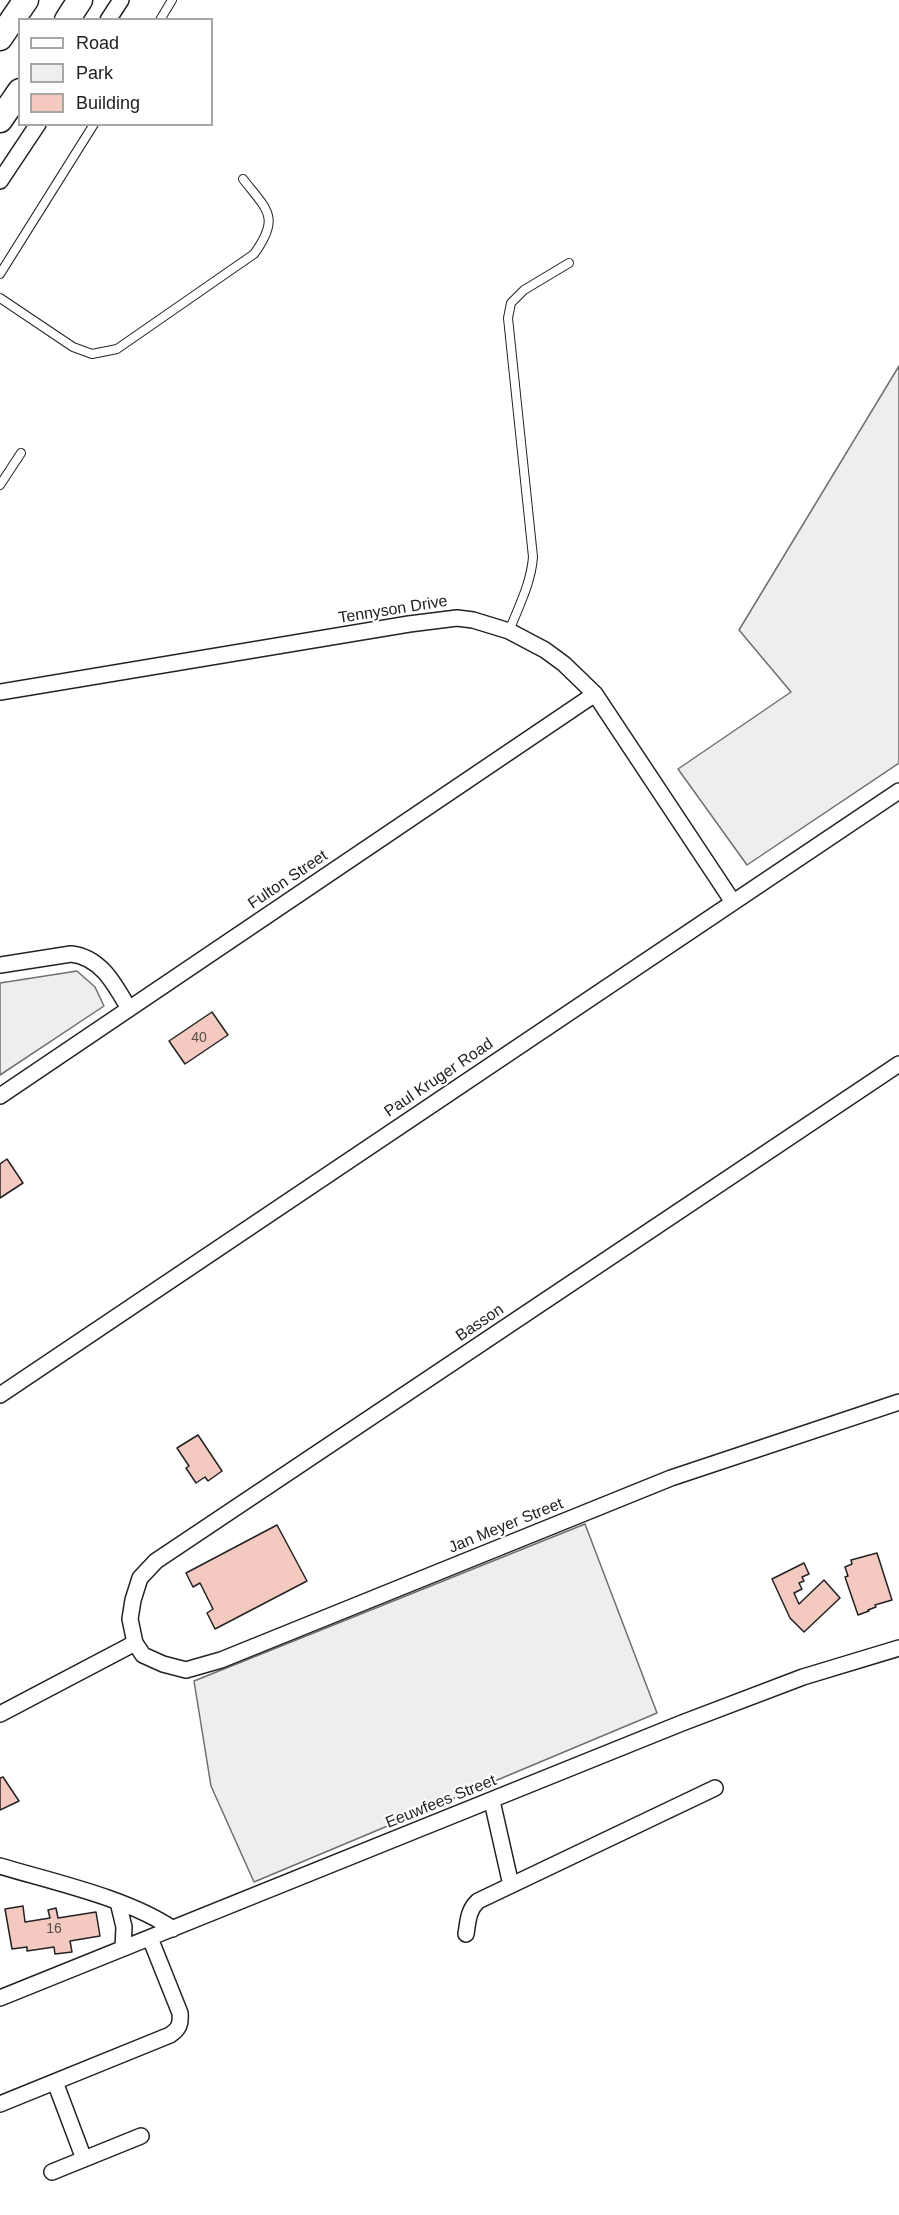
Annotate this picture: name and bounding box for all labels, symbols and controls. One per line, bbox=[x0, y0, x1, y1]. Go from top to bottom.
legend bbox=[18, 18, 213, 126]
text: Road bbox=[76, 33, 119, 53]
text: Park bbox=[76, 63, 113, 83]
text: Building bbox=[76, 93, 140, 113]
street label: Tennyson Drive bbox=[337, 592, 449, 628]
street label: Fulton Street bbox=[245, 846, 331, 914]
house number: 40 bbox=[191, 1030, 207, 1046]
street label: Paul Kruger Road bbox=[381, 1034, 497, 1122]
street label: Basson bbox=[453, 1300, 507, 1346]
street label: Jan Meyer Street bbox=[446, 1494, 566, 1558]
street label: Eeuwfees Street bbox=[383, 1771, 499, 1833]
house number: 16 bbox=[46, 1921, 62, 1937]

